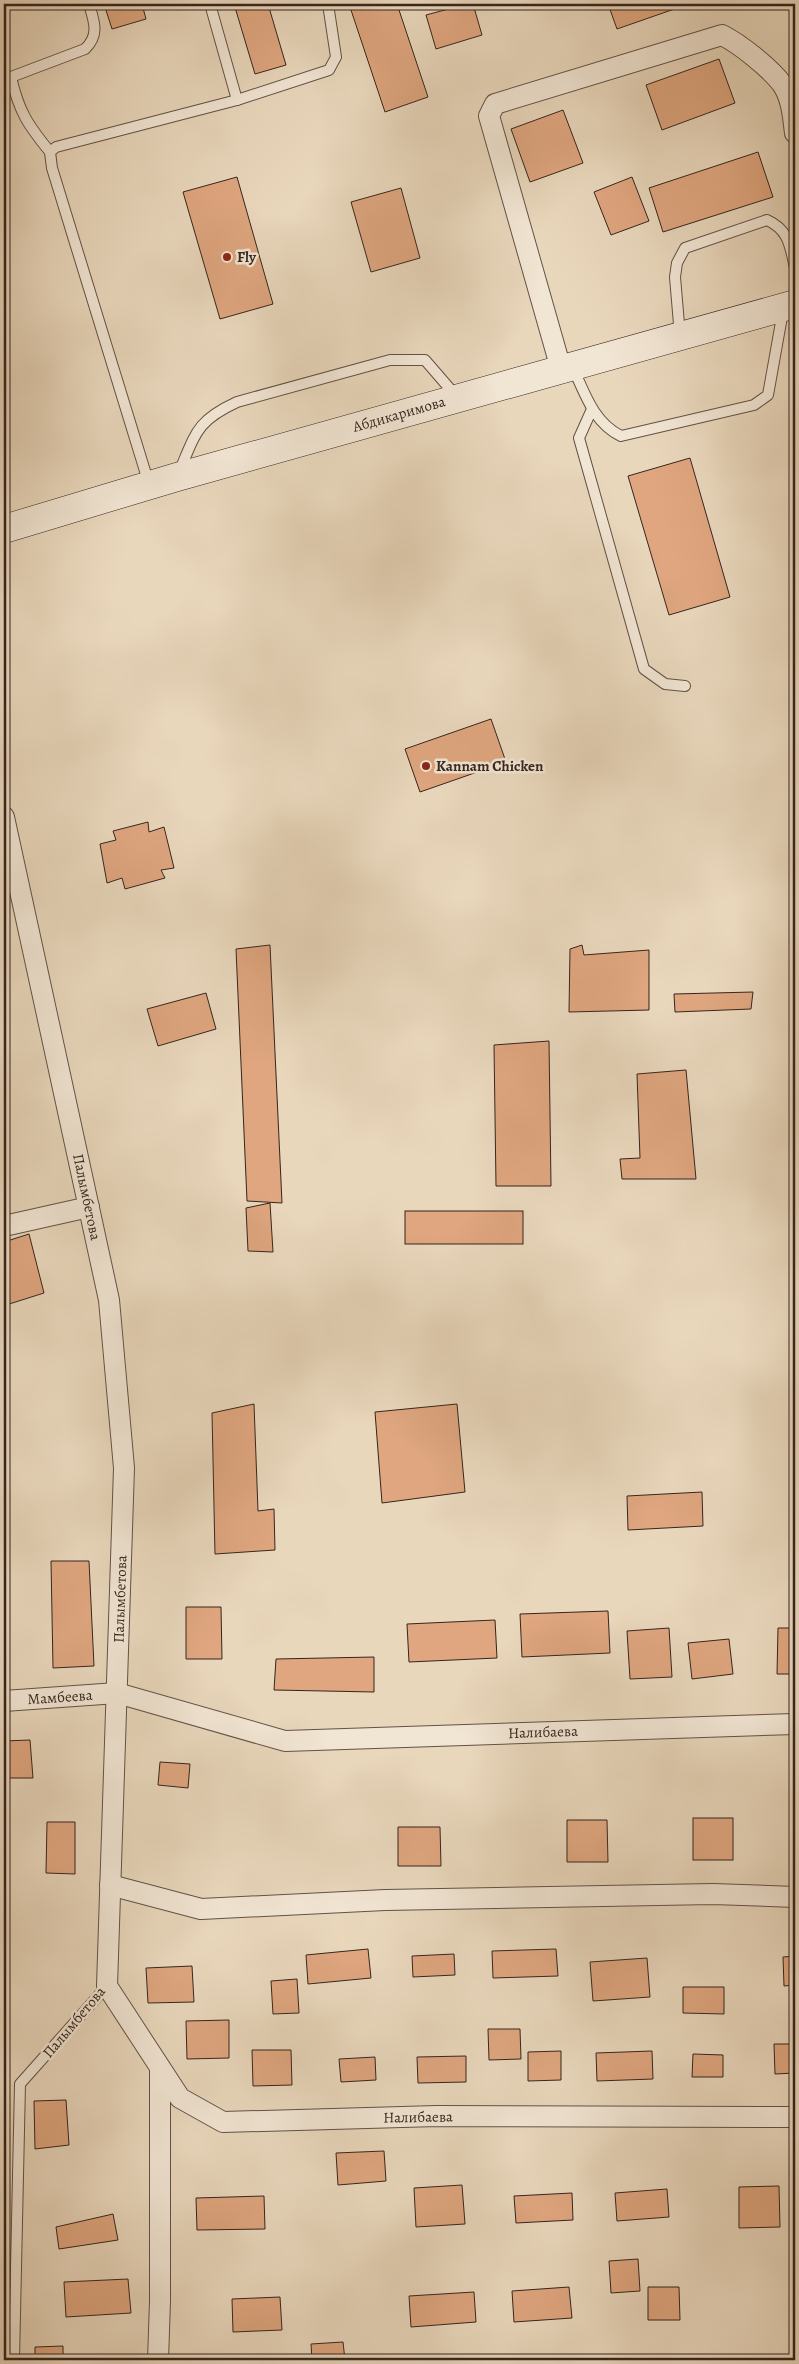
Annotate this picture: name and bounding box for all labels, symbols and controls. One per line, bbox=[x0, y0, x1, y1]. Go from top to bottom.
place label: Fly bbox=[237, 247, 257, 267]
marker: Fly bbox=[221, 251, 233, 263]
street label: Абдикаримова bbox=[349, 391, 448, 437]
place label: Kannam Chicken bbox=[436, 756, 544, 776]
marker: Kannam Chicken bbox=[420, 760, 432, 772]
street label: Палымбетова bbox=[68, 1152, 106, 1242]
street label: Палымбетова bbox=[108, 1555, 132, 1643]
street label: Мамбеева bbox=[27, 1685, 93, 1709]
street label: Налибаева bbox=[508, 1721, 578, 1743]
street label: Палымбетова bbox=[38, 1982, 110, 2062]
street label: Налибаева bbox=[383, 2106, 453, 2128]

